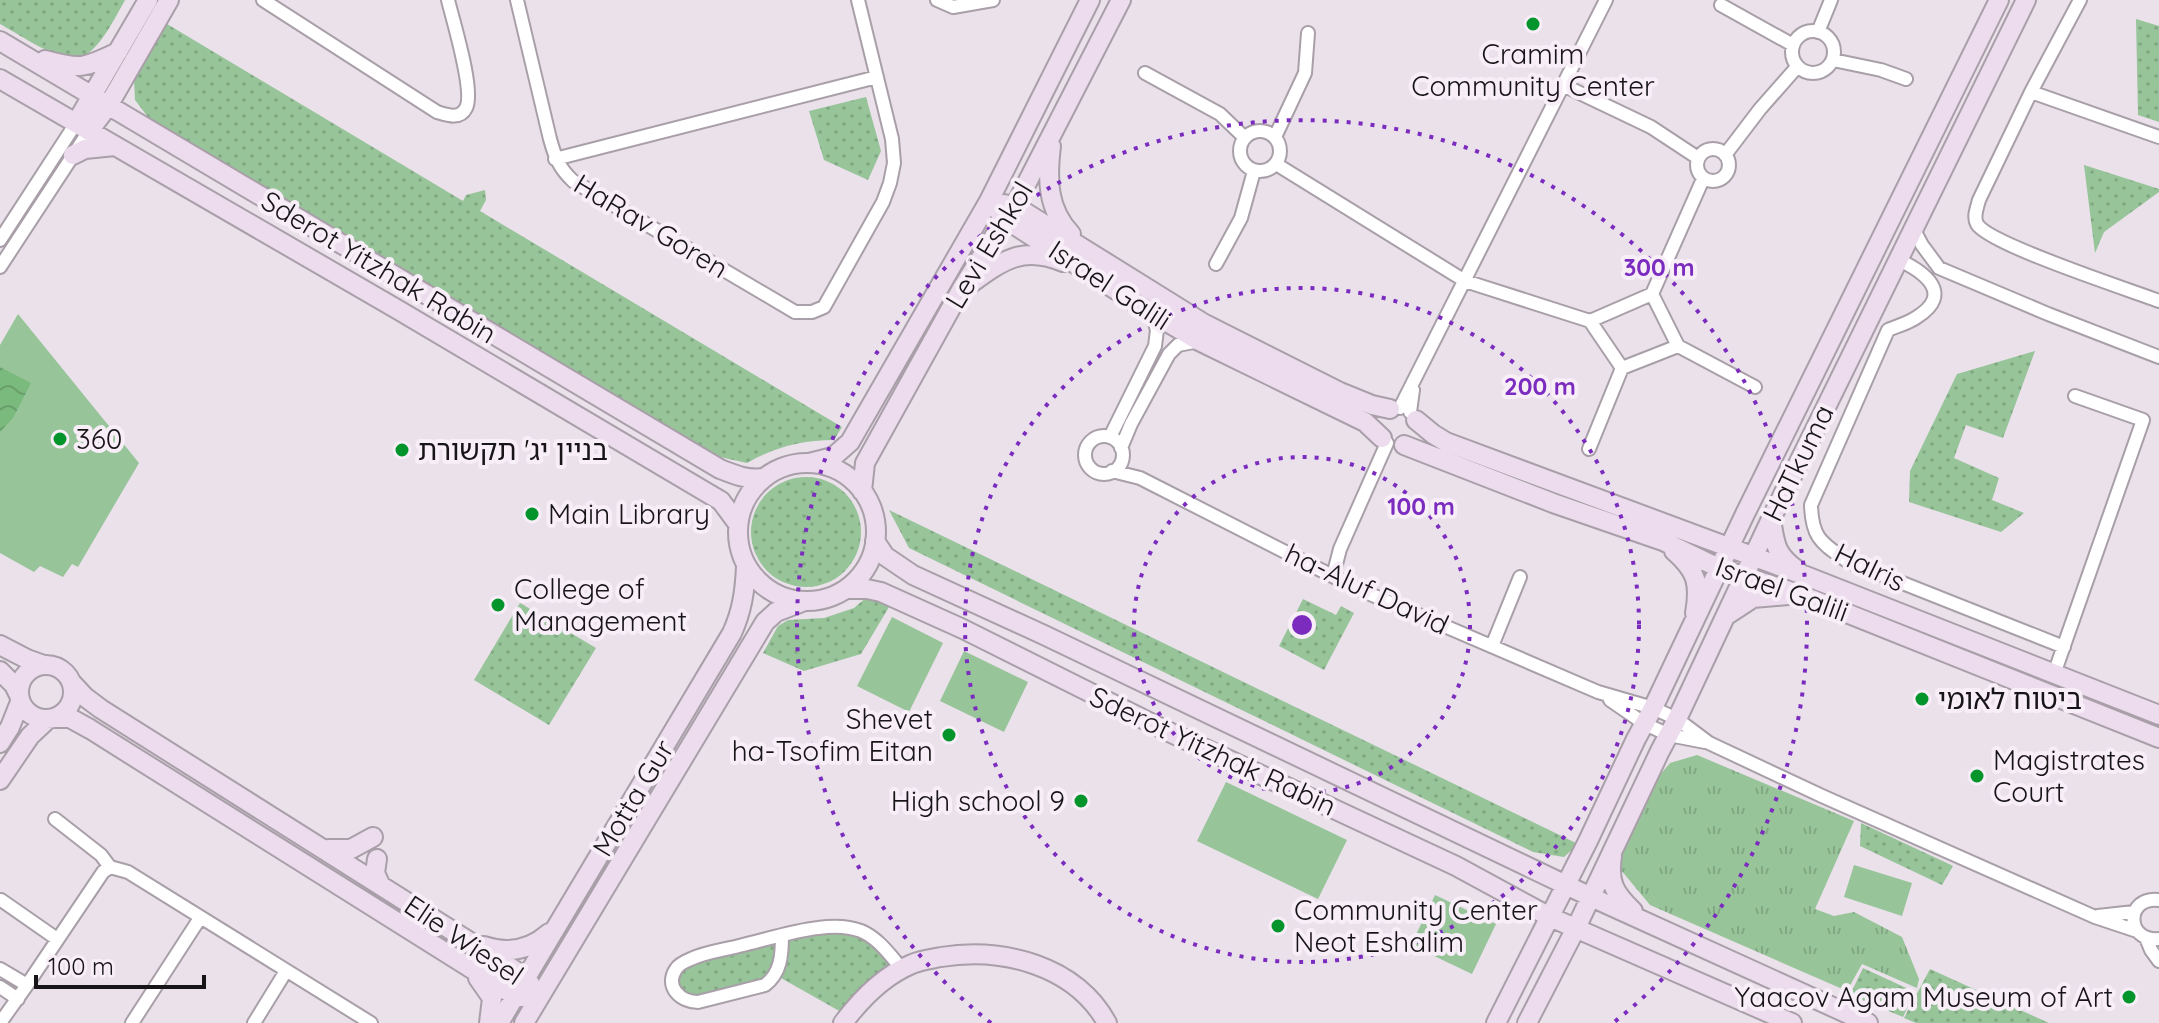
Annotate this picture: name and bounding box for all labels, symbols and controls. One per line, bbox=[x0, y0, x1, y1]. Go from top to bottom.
marker: Cramim Community Center bbox=[1524, 15, 1542, 33]
place label: Cramim Community Center bbox=[1411, 36, 1655, 103]
street label: HaRav Goren bbox=[568, 166, 735, 285]
street label: Levi Eshkol bbox=[937, 175, 1040, 314]
street label: Sderot Yitzhak Rabin bbox=[255, 183, 503, 351]
street label: Israel Galili bbox=[1042, 232, 1178, 337]
text: 300 m bbox=[1623, 252, 1695, 282]
text: 200 m bbox=[1504, 371, 1576, 401]
street label: HaTkuma bbox=[1754, 399, 1841, 527]
place label: 360 bbox=[76, 421, 122, 456]
marker: 360 bbox=[51, 430, 69, 448]
place label: בניין יג' תקשורת bbox=[418, 432, 608, 467]
marker: בניין יג' תקשורת bbox=[393, 441, 411, 459]
text: 100 m bbox=[1387, 491, 1455, 521]
place label: Main Library bbox=[548, 496, 710, 531]
marker: Main Library bbox=[523, 505, 541, 523]
street label: ha-Aluf David bbox=[1280, 535, 1455, 642]
street label: HaIris bbox=[1829, 535, 1911, 599]
street label: Israel Galili bbox=[1711, 548, 1854, 629]
place label: College of Management bbox=[514, 571, 687, 638]
marker: College of Management bbox=[489, 596, 507, 614]
centre of rings bbox=[1288, 611, 1316, 639]
street label: Sderot Yitzhak Rabin bbox=[1084, 678, 1342, 823]
place label: ביטוח לאומי bbox=[1938, 681, 2082, 716]
marker: ביטוח לאומי bbox=[1913, 690, 1931, 708]
place label: Shevet ha-Tsofim Eitan bbox=[732, 701, 933, 768]
marker: Shevet ha-Tsofim Eitan bbox=[940, 726, 958, 744]
street label: Motta Gur bbox=[584, 733, 681, 862]
place label: Magistrates Court bbox=[1993, 742, 2145, 809]
marker: Magistrates Court bbox=[1968, 767, 1986, 785]
place label: High school 9 bbox=[891, 783, 1065, 818]
marker: High school 9 bbox=[1072, 792, 1090, 810]
street label: Elie Wiesel bbox=[398, 887, 530, 992]
place label: Community Center Neot Eshalim bbox=[1294, 892, 1538, 959]
marker: Community Center Neot Eshalim bbox=[1269, 917, 1287, 935]
scale bar bbox=[36, 939, 204, 989]
text: 100 m bbox=[48, 951, 114, 981]
place label: Yaacov Agam Museum of Art bbox=[1735, 979, 2113, 1014]
marker: Yaacov Agam Museum of Art bbox=[2120, 988, 2138, 1006]

